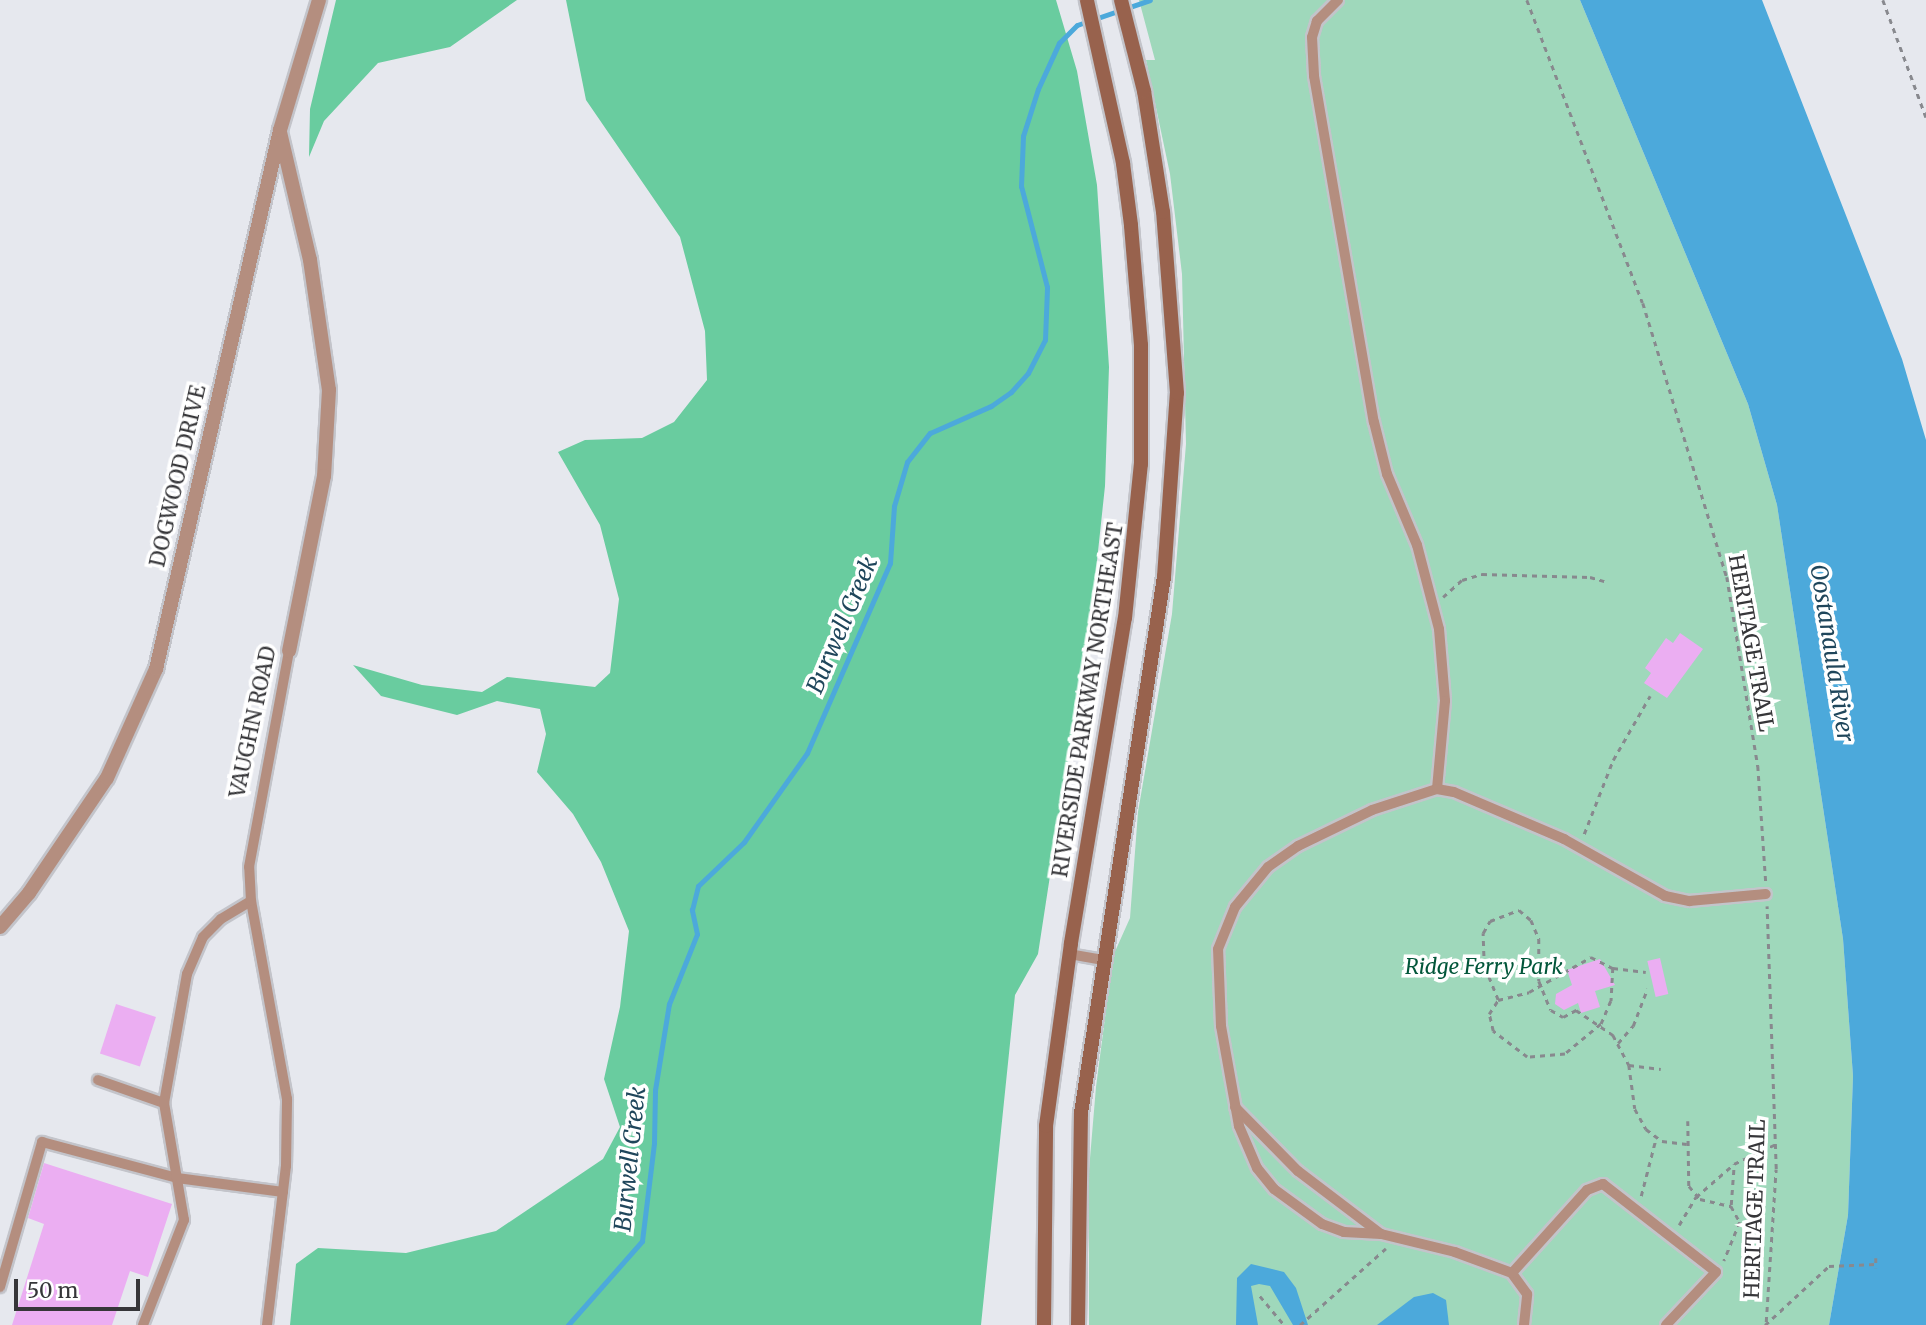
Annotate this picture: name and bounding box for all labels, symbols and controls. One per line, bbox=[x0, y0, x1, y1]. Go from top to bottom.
street label: DOGWOOD DRIVE bbox=[145, 383, 211, 569]
street label: RIVERSIDE PARKWAY NORTHEAST bbox=[1047, 521, 1129, 879]
street label: HERITAGE TRAIL bbox=[1723, 552, 1779, 734]
water label: Burwell Creek bbox=[801, 553, 883, 697]
water label: Oostanaula River bbox=[1804, 562, 1860, 744]
street label: VAUGHN ROAD bbox=[225, 644, 281, 800]
park label: Ridge Ferry Park bbox=[1405, 954, 1563, 980]
water label: Burwell Creek bbox=[609, 1085, 651, 1233]
street label: HERITAGE TRAIL bbox=[1739, 1119, 1771, 1299]
scale bar bbox=[18, 1266, 144, 1310]
text: 50 m bbox=[27, 1277, 78, 1304]

